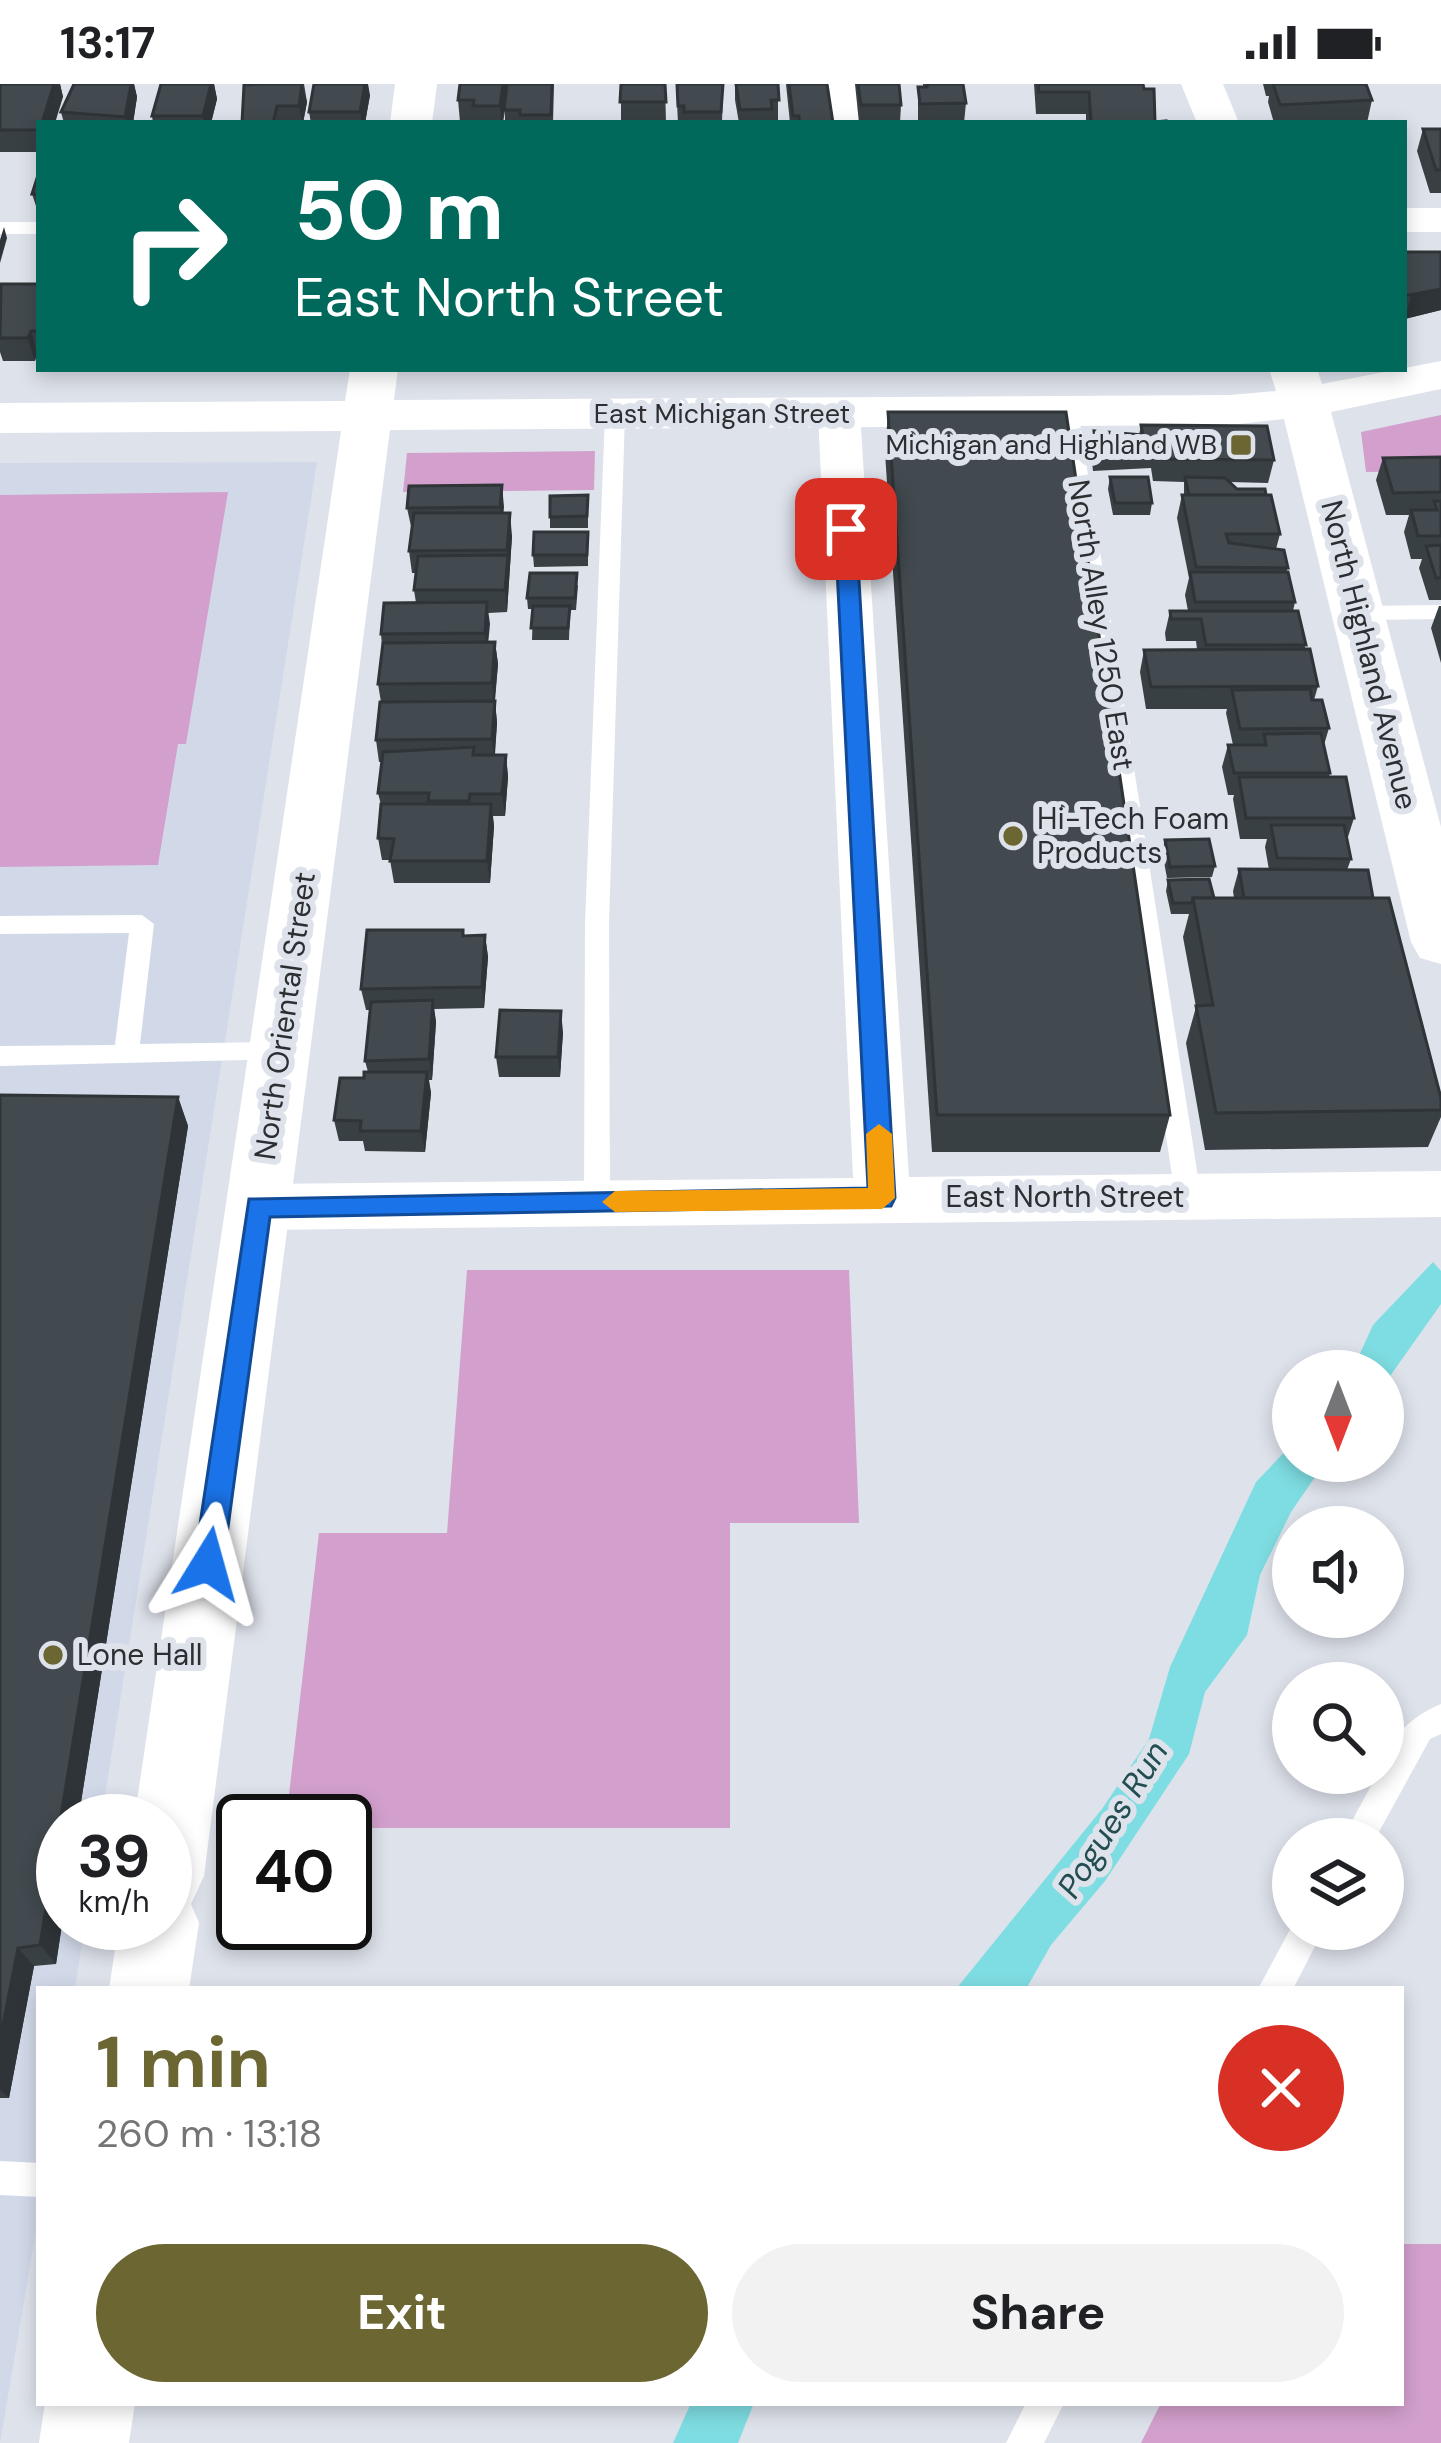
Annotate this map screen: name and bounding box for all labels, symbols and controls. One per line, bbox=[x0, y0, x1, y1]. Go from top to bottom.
text: 13:17 bbox=[60, 13, 156, 72]
text: 50 m bbox=[294, 156, 504, 265]
icon: right bbox=[96, 168, 252, 324]
text: East North Street bbox=[294, 262, 724, 333]
street label: East Michigan Street bbox=[594, 396, 850, 431]
place label: Michigan and Highland WB bbox=[885, 427, 1217, 462]
marker: Michigan and Highland WB bbox=[1228, 432, 1254, 458]
street label: North Alley 1250 East bbox=[1059, 477, 1144, 773]
pin bbox=[795, 478, 897, 580]
icon: arrive bbox=[813, 496, 879, 562]
street label: North Highland Avenue bbox=[1312, 496, 1427, 813]
place label: Hi-Tech Foam Products bbox=[1037, 799, 1229, 872]
marker: Hi-Tech Foam Products bbox=[1000, 823, 1026, 849]
street label: North Oriental Street bbox=[245, 870, 324, 1162]
street label: East North Street bbox=[945, 1177, 1185, 1216]
north arrow bbox=[1272, 1350, 1404, 1482]
map controls bbox=[1272, 1350, 1404, 1950]
position arrow bbox=[145, 1501, 271, 1627]
button: sound bbox=[1272, 1506, 1404, 1638]
place label: Lone Hall bbox=[77, 1635, 202, 1674]
marker: Lone Hall bbox=[40, 1642, 66, 1668]
button: search bbox=[1272, 1662, 1404, 1794]
water label: Pogues Run bbox=[1047, 1733, 1178, 1906]
speed limit sign: 40 bbox=[216, 1794, 372, 1950]
text: 39 bbox=[78, 1817, 150, 1896]
button: layers bbox=[1272, 1818, 1404, 1950]
text: km/h bbox=[79, 1882, 149, 1921]
text: 1 min bbox=[96, 2016, 271, 2109]
button: close bbox=[1218, 2025, 1344, 2151]
text: 260 m · 13:18 bbox=[96, 2108, 322, 2159]
button: Exit bbox=[96, 2244, 708, 2382]
button: Share bbox=[732, 2244, 1344, 2382]

